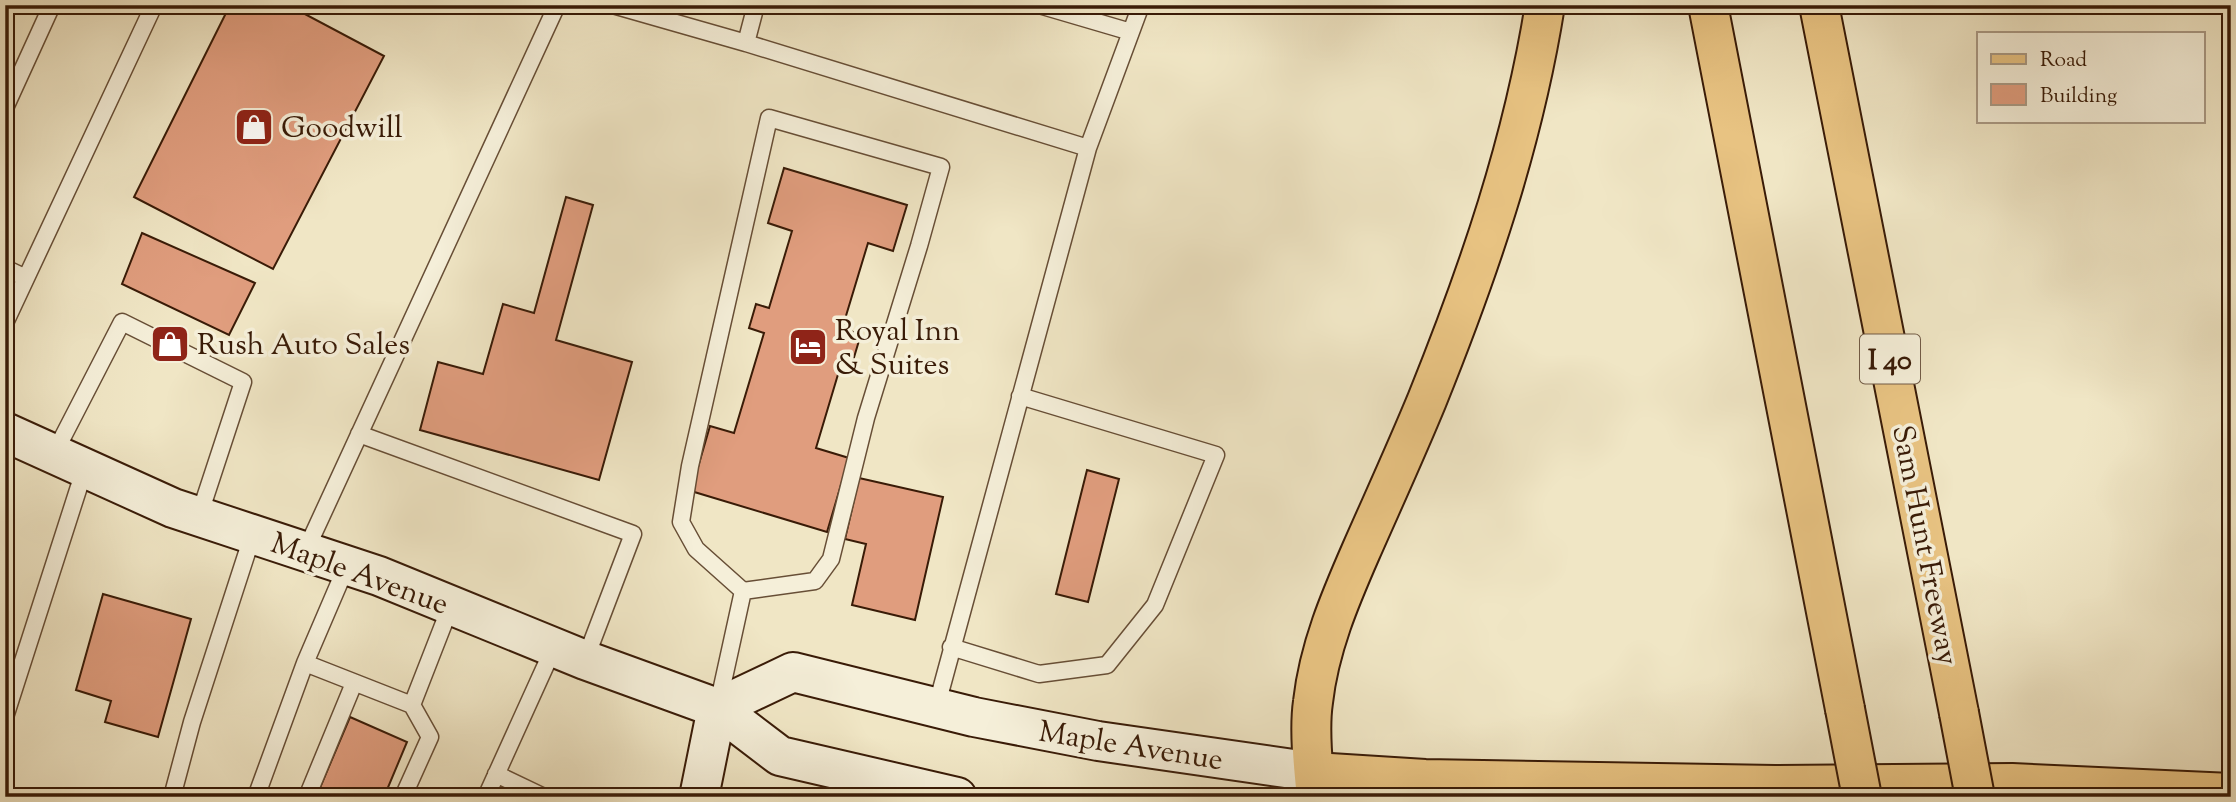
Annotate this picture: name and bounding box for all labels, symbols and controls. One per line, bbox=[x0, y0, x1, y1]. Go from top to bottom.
legend bbox=[1977, 32, 2204, 122]
text: Road bbox=[2040, 46, 2087, 76]
text: Building bbox=[2040, 82, 2117, 112]
shop icon: Goodwill bbox=[233, 106, 275, 148]
place label: Goodwill bbox=[281, 108, 403, 151]
place label: Royal Inn & Suites bbox=[835, 311, 960, 388]
shop icon: Rush Auto Sales bbox=[149, 323, 191, 365]
place label: Rush Auto Sales bbox=[197, 325, 410, 368]
hotel icon: Royal Inn & Suites bbox=[787, 326, 829, 368]
road number: I 40 bbox=[1860, 334, 1920, 384]
street label: Sam Hunt Freeway bbox=[1879, 422, 1968, 669]
street label: Maple Avenue bbox=[264, 523, 454, 627]
street label: Maple Avenue bbox=[1035, 712, 1226, 783]

